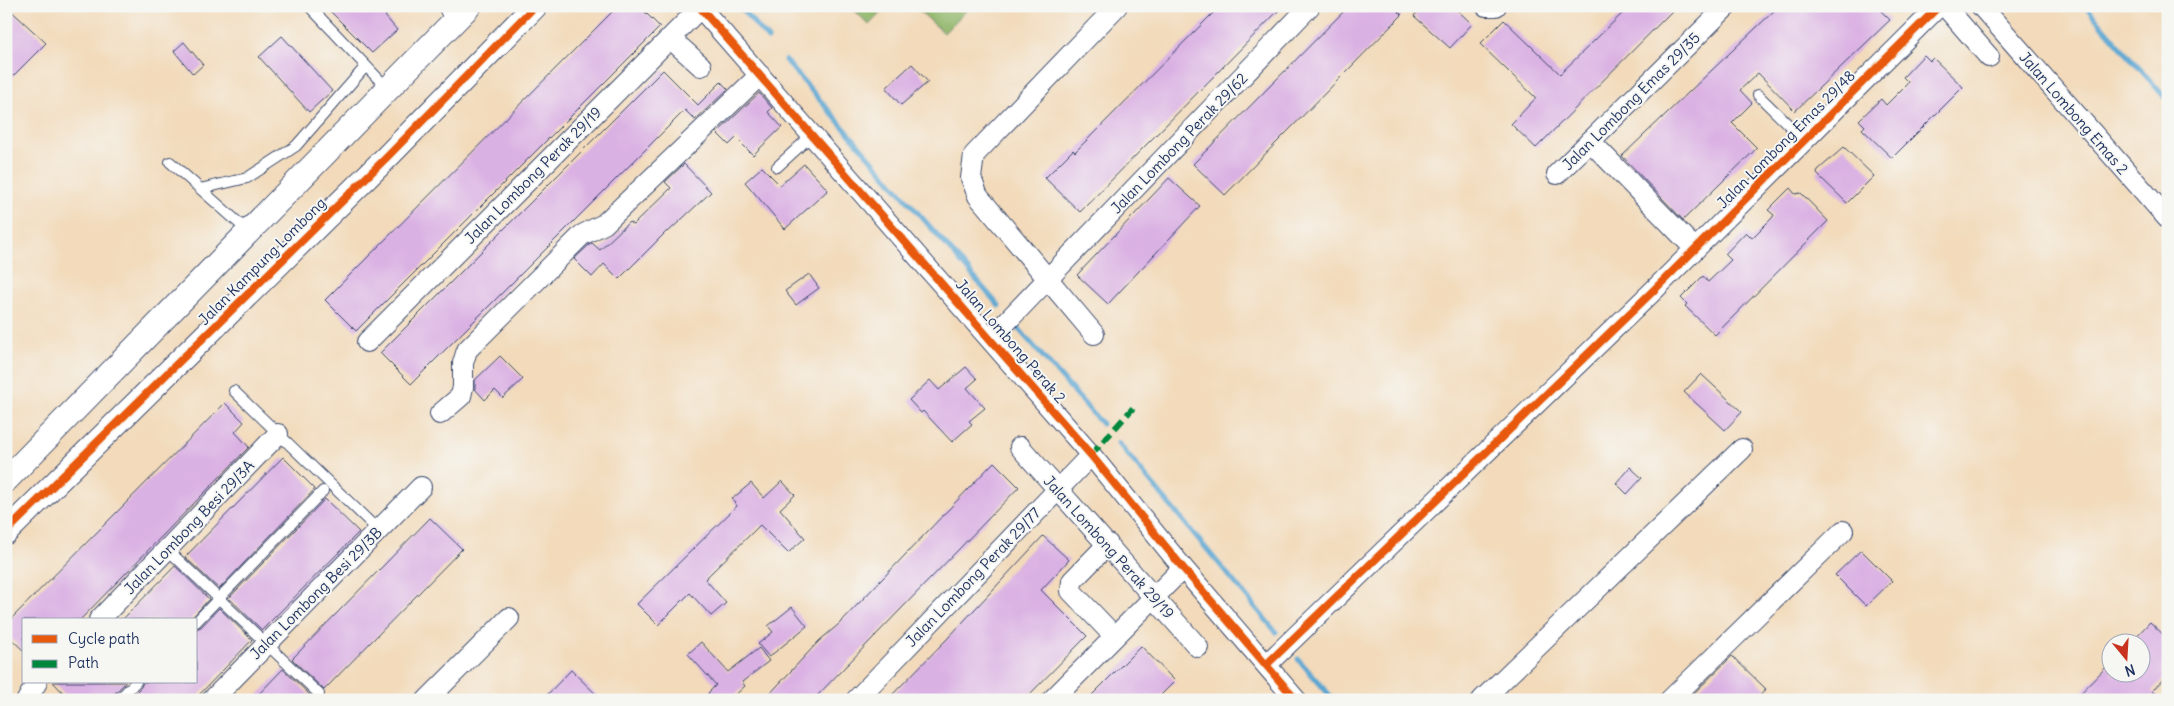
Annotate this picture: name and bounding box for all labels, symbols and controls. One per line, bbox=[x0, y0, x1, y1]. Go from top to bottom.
street label: Jalan Lombong Emas 29/35 bbox=[1558, 28, 1704, 174]
street label: Jalan Lombong Emas 2 bbox=[2016, 48, 2132, 178]
street label: Jalan Lombong Emas 29/48 bbox=[1713, 66, 1859, 212]
street label: Jalan Lombong Perak 29/62 bbox=[1107, 69, 1251, 217]
street label: Jalan Lombong Perak 29/19 bbox=[460, 102, 606, 248]
street label: Jalan Kampung Lombong bbox=[194, 193, 330, 329]
street label: Jalan Lombong Perak 2 bbox=[952, 275, 1070, 407]
street label: Jalan Lombong Besi 29/3A bbox=[120, 456, 258, 598]
street label: Jalan Lombong Perak 29/19 bbox=[1040, 471, 1178, 623]
street label: Jalan Lombong Perak 29/77 bbox=[901, 503, 1045, 651]
street label: Jalan Lombong Besi 29/3B bbox=[246, 523, 386, 663]
legend bbox=[22, 618, 198, 684]
text: Cycle path bbox=[68, 629, 140, 648]
north arrow bbox=[2102, 634, 2152, 684]
text: Path bbox=[68, 653, 99, 672]
text: N bbox=[2123, 660, 2137, 680]

